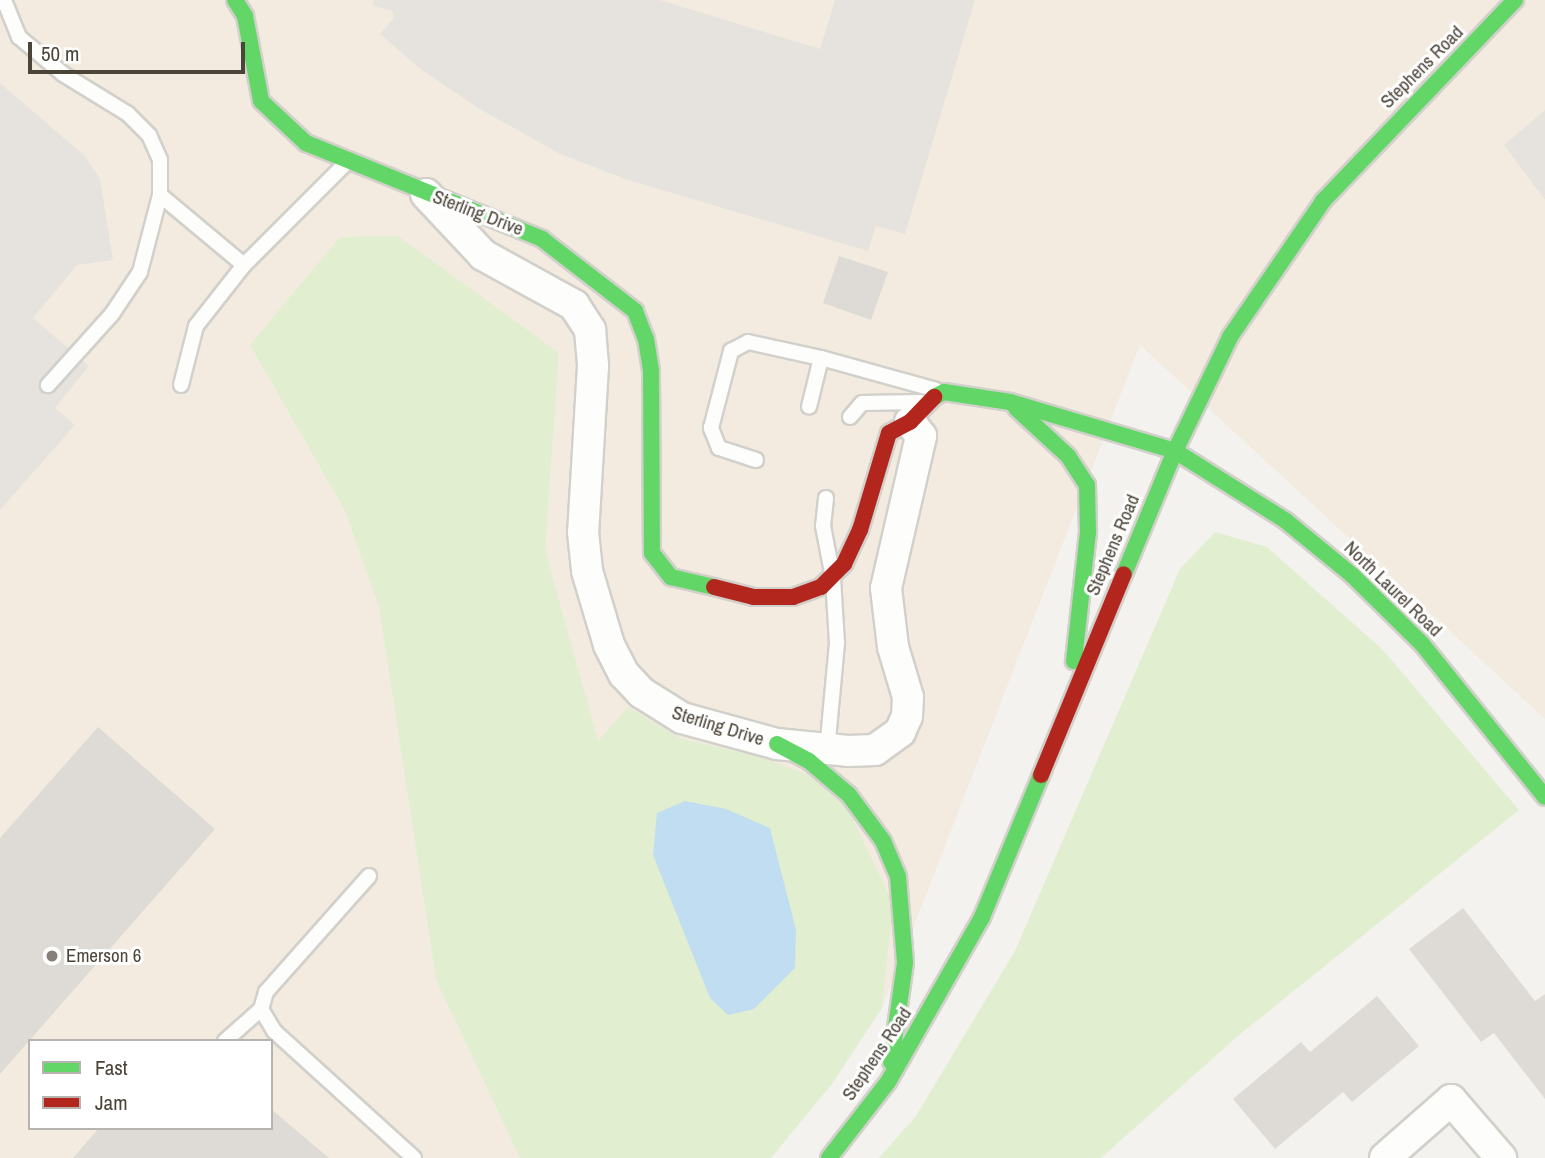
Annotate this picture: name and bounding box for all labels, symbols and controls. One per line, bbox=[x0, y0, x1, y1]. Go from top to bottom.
street label: Stephens Road bbox=[1376, 21, 1468, 113]
scale bar bbox=[32, 28, 248, 72]
text: 50 m bbox=[41, 39, 79, 68]
street label: Sterling Drive bbox=[429, 185, 527, 241]
street label: Stephens Road bbox=[1082, 491, 1144, 599]
street label: North Laurel Road bbox=[1339, 537, 1447, 641]
street label: Sterling Drive bbox=[669, 701, 767, 751]
place label: Emerson 6 bbox=[66, 945, 141, 967]
marker: Emerson 6 bbox=[44, 948, 60, 964]
street label: Stephens Road bbox=[838, 1003, 916, 1105]
legend bbox=[28, 1039, 273, 1130]
text: Fast bbox=[95, 1053, 128, 1082]
text: Jam bbox=[95, 1088, 128, 1117]

